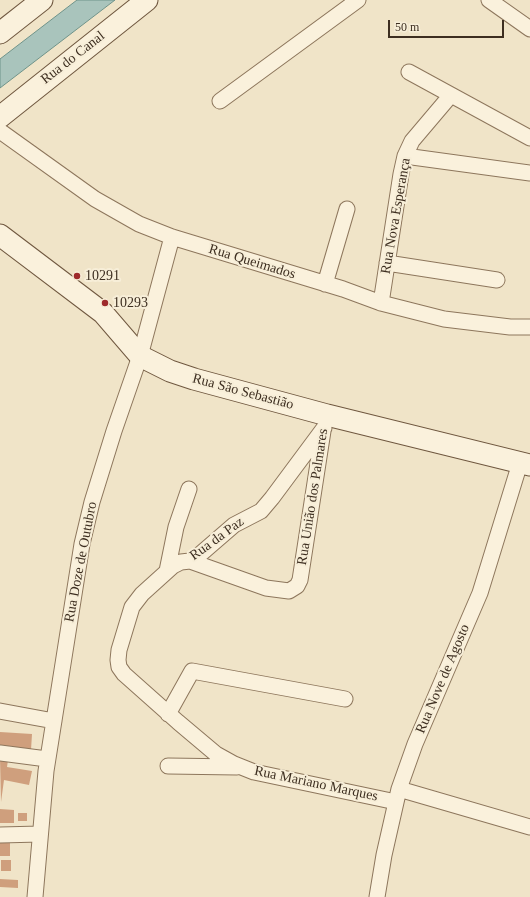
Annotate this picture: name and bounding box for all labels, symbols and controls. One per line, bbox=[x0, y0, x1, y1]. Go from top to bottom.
scale bar bbox=[390, 12, 506, 38]
text: 50 m bbox=[395, 20, 419, 34]
street label: Rua do Canal bbox=[38, 28, 108, 88]
street label: Rua Nova Esperança bbox=[378, 157, 414, 275]
street label: Rua Queimados bbox=[207, 241, 297, 283]
place label: 10291 bbox=[85, 268, 120, 284]
marker: 10291 bbox=[72, 271, 82, 281]
place label: 10293 bbox=[113, 295, 148, 311]
marker: 10293 bbox=[100, 298, 110, 308]
street label: Rua São Sebastião bbox=[190, 370, 296, 414]
street label: Rua União dos Palmares bbox=[294, 428, 332, 566]
street label: Rua Doze de Outubro bbox=[61, 500, 101, 624]
street label: Rua da Paz bbox=[187, 514, 247, 564]
street label: Rua Nove de Agosto bbox=[412, 622, 474, 736]
street label: Rua Mariano Marques bbox=[253, 763, 379, 805]

